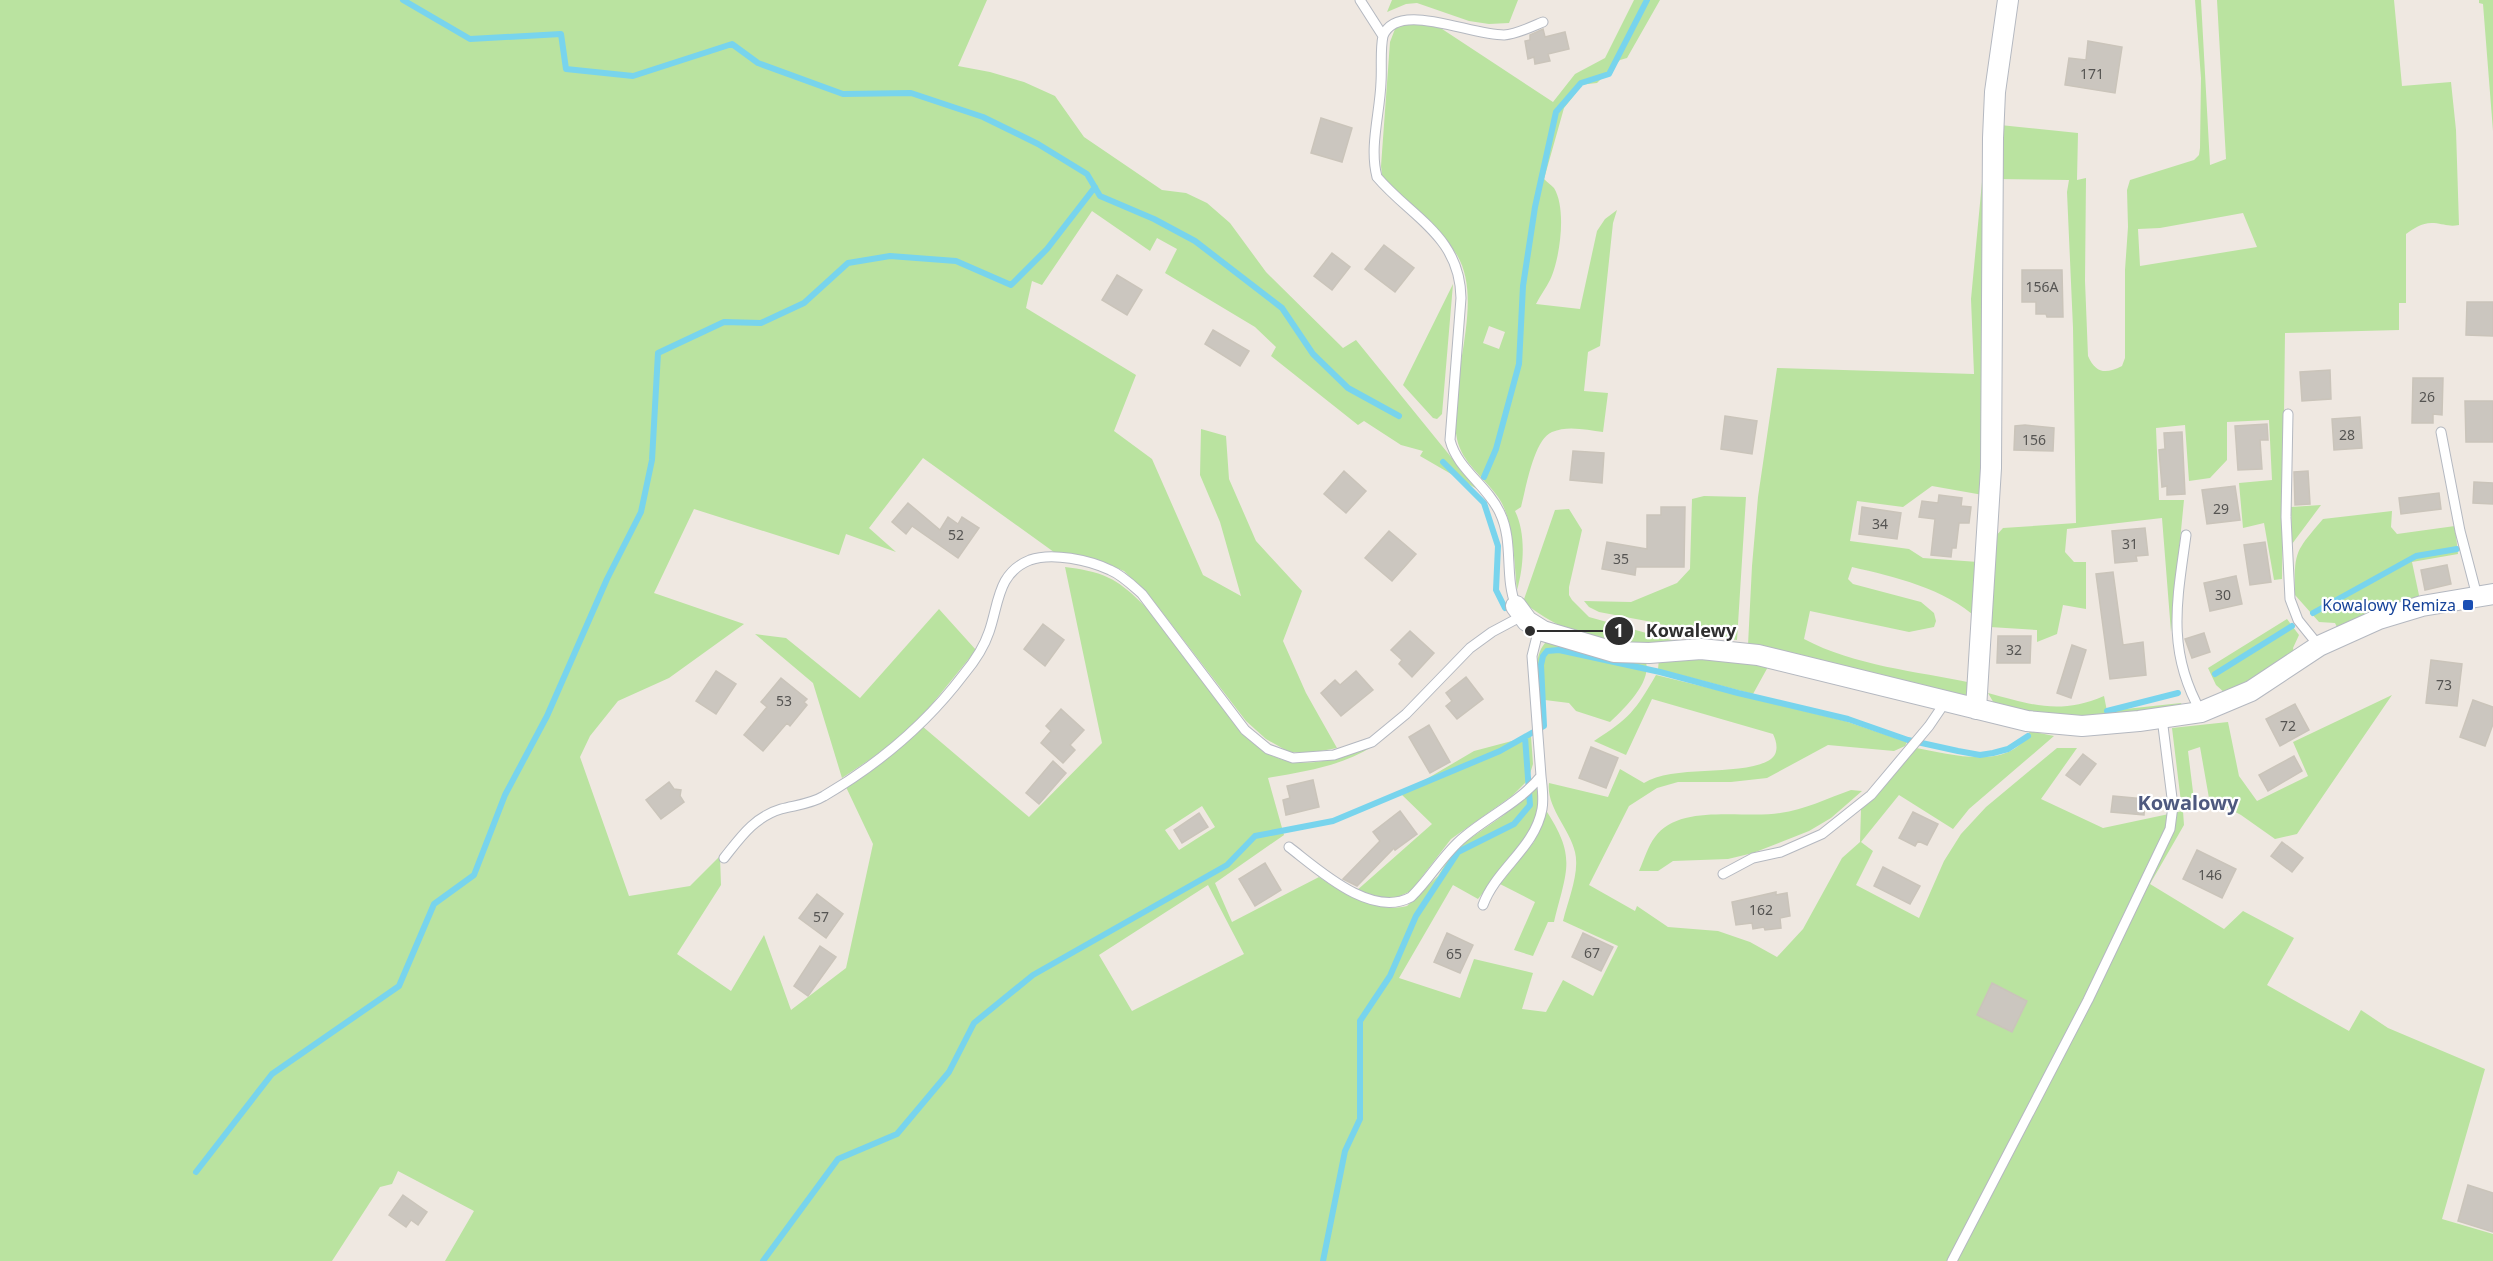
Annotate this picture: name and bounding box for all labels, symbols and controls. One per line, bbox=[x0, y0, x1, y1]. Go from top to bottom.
house number: 171 bbox=[2080, 64, 2104, 83]
house number: 156A bbox=[2026, 277, 2059, 296]
house number: 26 bbox=[2419, 387, 2435, 406]
house number: 28 bbox=[2339, 425, 2355, 444]
house number: 156 bbox=[2022, 430, 2046, 449]
house number: 29 bbox=[2213, 499, 2229, 518]
house number: 34 bbox=[1872, 514, 1888, 533]
house number: 52 bbox=[948, 525, 964, 544]
house number: 31 bbox=[2122, 534, 2138, 553]
house number: 35 bbox=[1613, 549, 1629, 568]
house number: 30 bbox=[2215, 585, 2231, 604]
place label: Kowalowy Remiza bbox=[2322, 594, 2456, 616]
marker: Kowalowy Remiza bbox=[2461, 598, 2475, 612]
callout: Kowalewy bbox=[1604, 613, 1748, 649]
text: 1 bbox=[1614, 618, 1624, 642]
text: Kowalewy bbox=[1646, 618, 1737, 642]
house number: 32 bbox=[2006, 640, 2022, 659]
house number: 73 bbox=[2436, 675, 2452, 694]
house number: 53 bbox=[776, 691, 792, 710]
house number: 72 bbox=[2280, 716, 2296, 735]
district label: Kowalowy bbox=[2137, 789, 2239, 816]
house number: 146 bbox=[2198, 865, 2222, 884]
house number: 162 bbox=[1749, 900, 1773, 919]
house number: 57 bbox=[813, 907, 829, 926]
house number: 67 bbox=[1584, 943, 1600, 962]
house number: 65 bbox=[1446, 944, 1462, 963]

